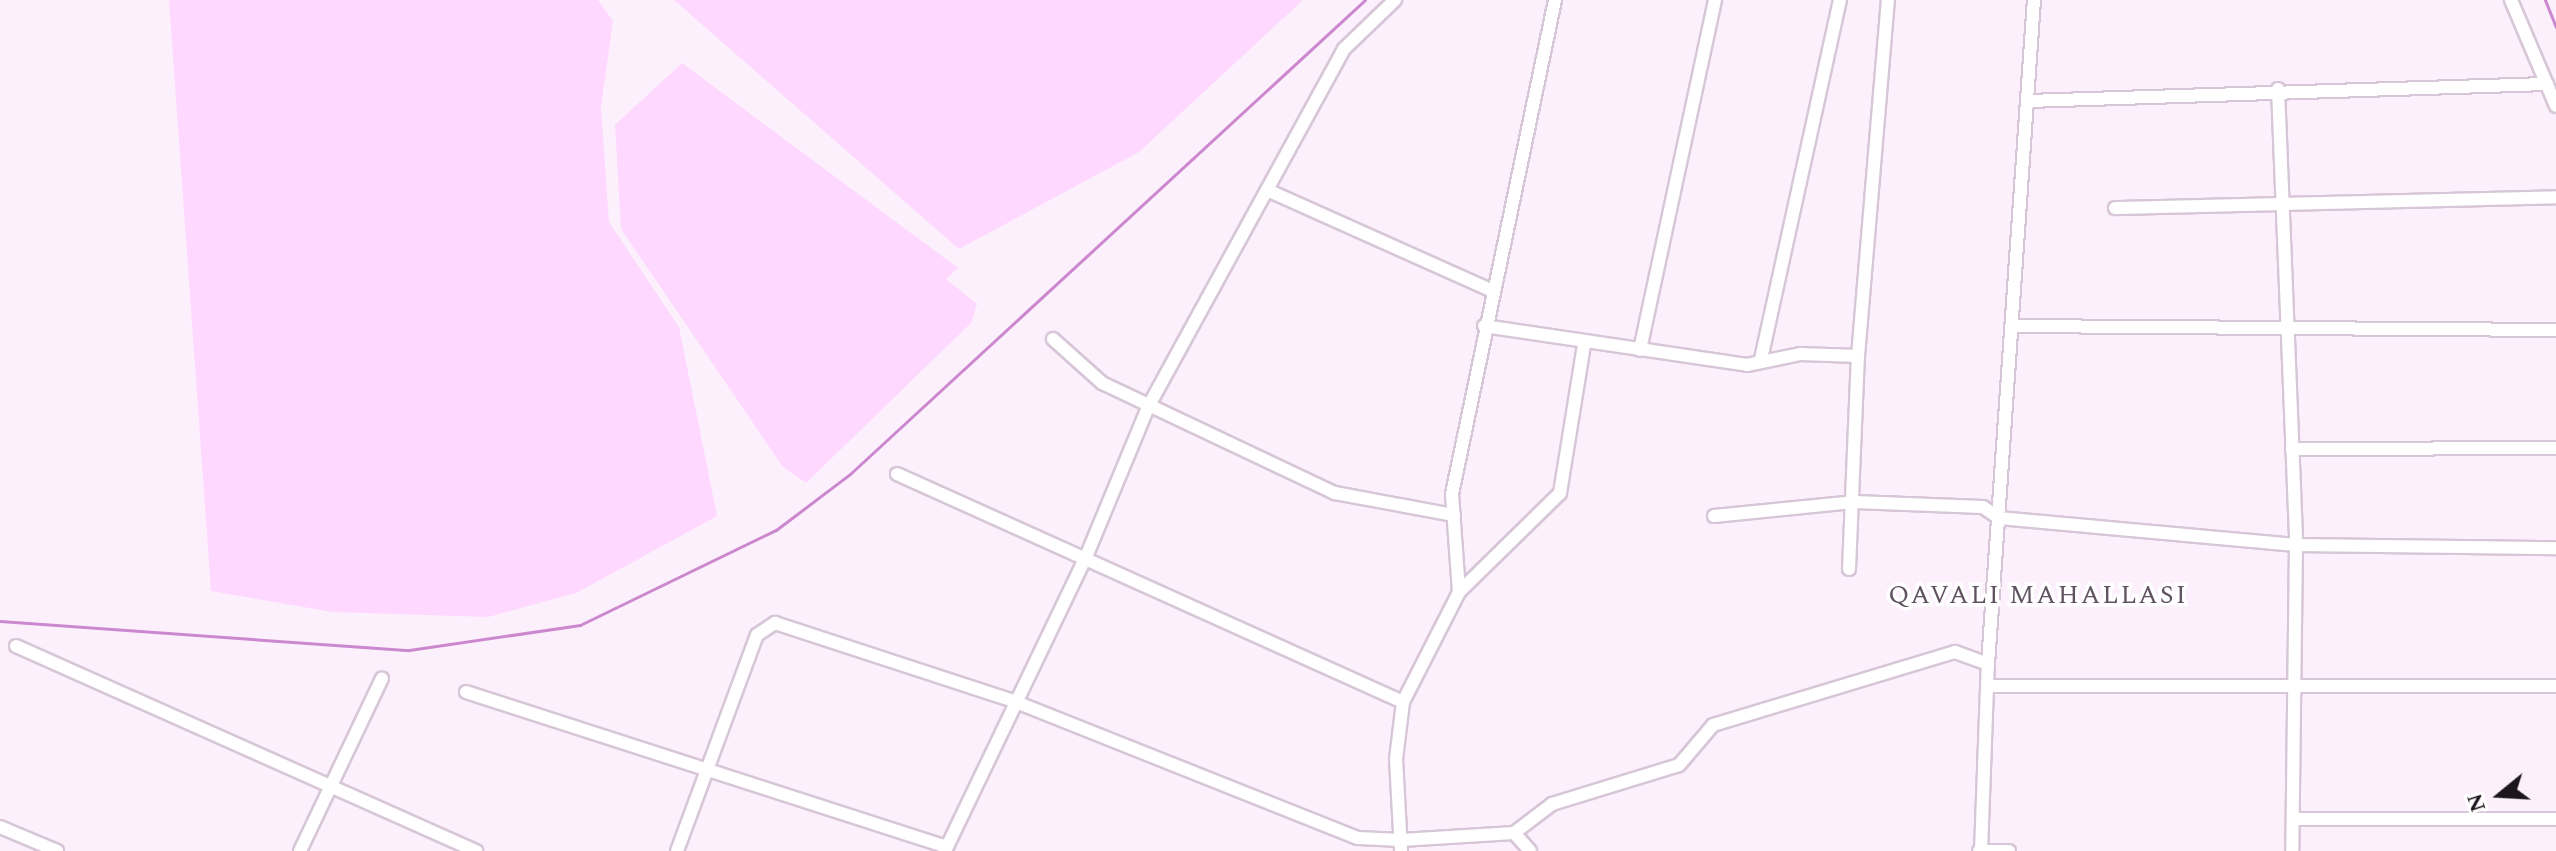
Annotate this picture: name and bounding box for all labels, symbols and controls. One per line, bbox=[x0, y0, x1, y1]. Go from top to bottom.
district label: QAVALI MAHALLASI bbox=[1888, 580, 2188, 612]
north arrow bbox=[2460, 755, 2540, 835]
text: N bbox=[2458, 789, 2495, 816]

